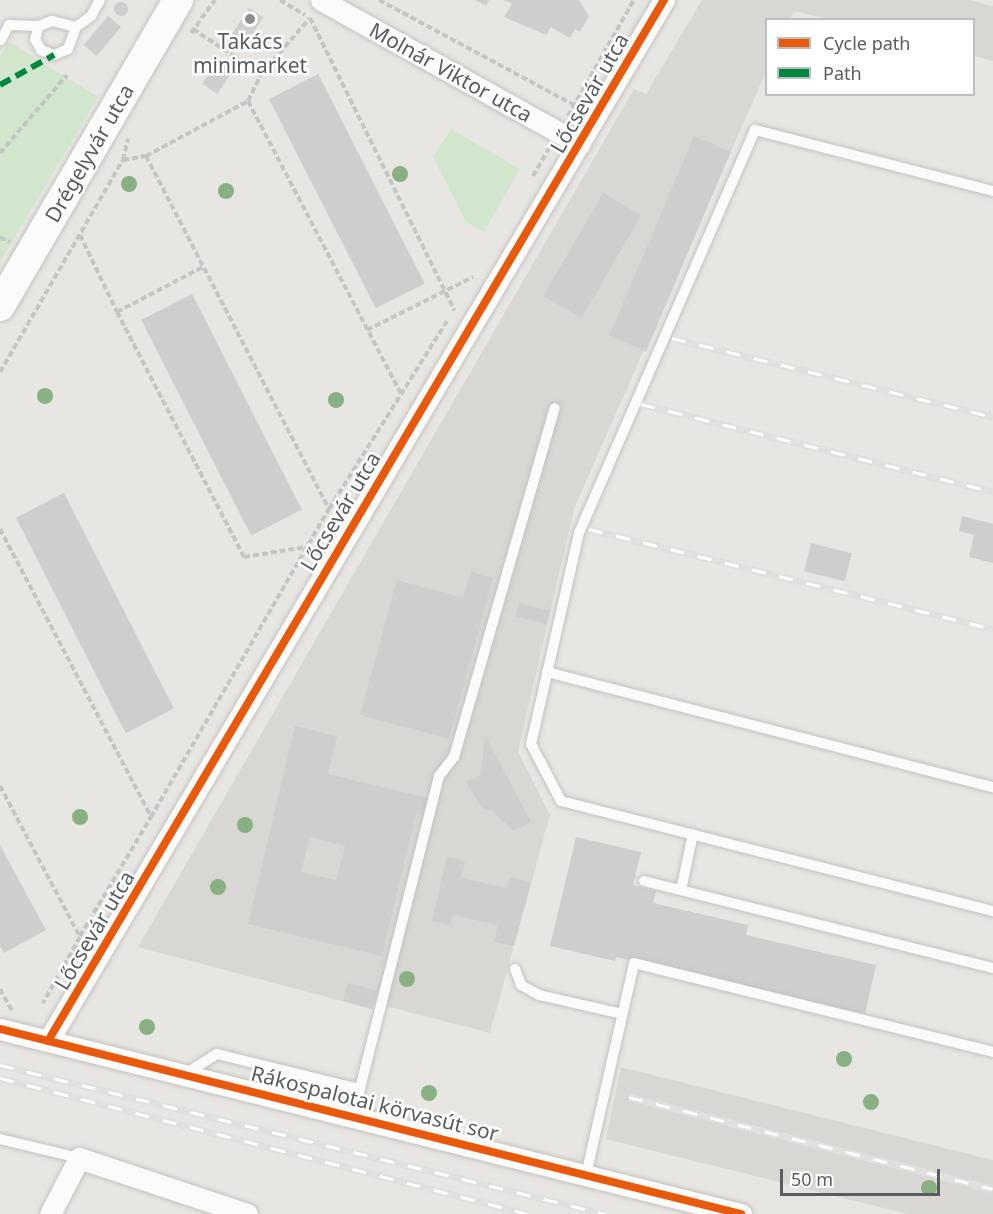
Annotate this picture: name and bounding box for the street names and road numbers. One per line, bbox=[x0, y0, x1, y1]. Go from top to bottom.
street label: Molnár Viktor utca bbox=[365, 17, 537, 127]
street label: Lőcsevár utca bbox=[545, 29, 633, 157]
street label: Drégelyvár utca bbox=[39, 79, 139, 227]
street label: Lőcsevár utca bbox=[295, 447, 385, 575]
street label: Lőcsevár utca bbox=[49, 866, 139, 994]
street label: Rákospalotai körvasút sor bbox=[249, 1060, 501, 1146]

